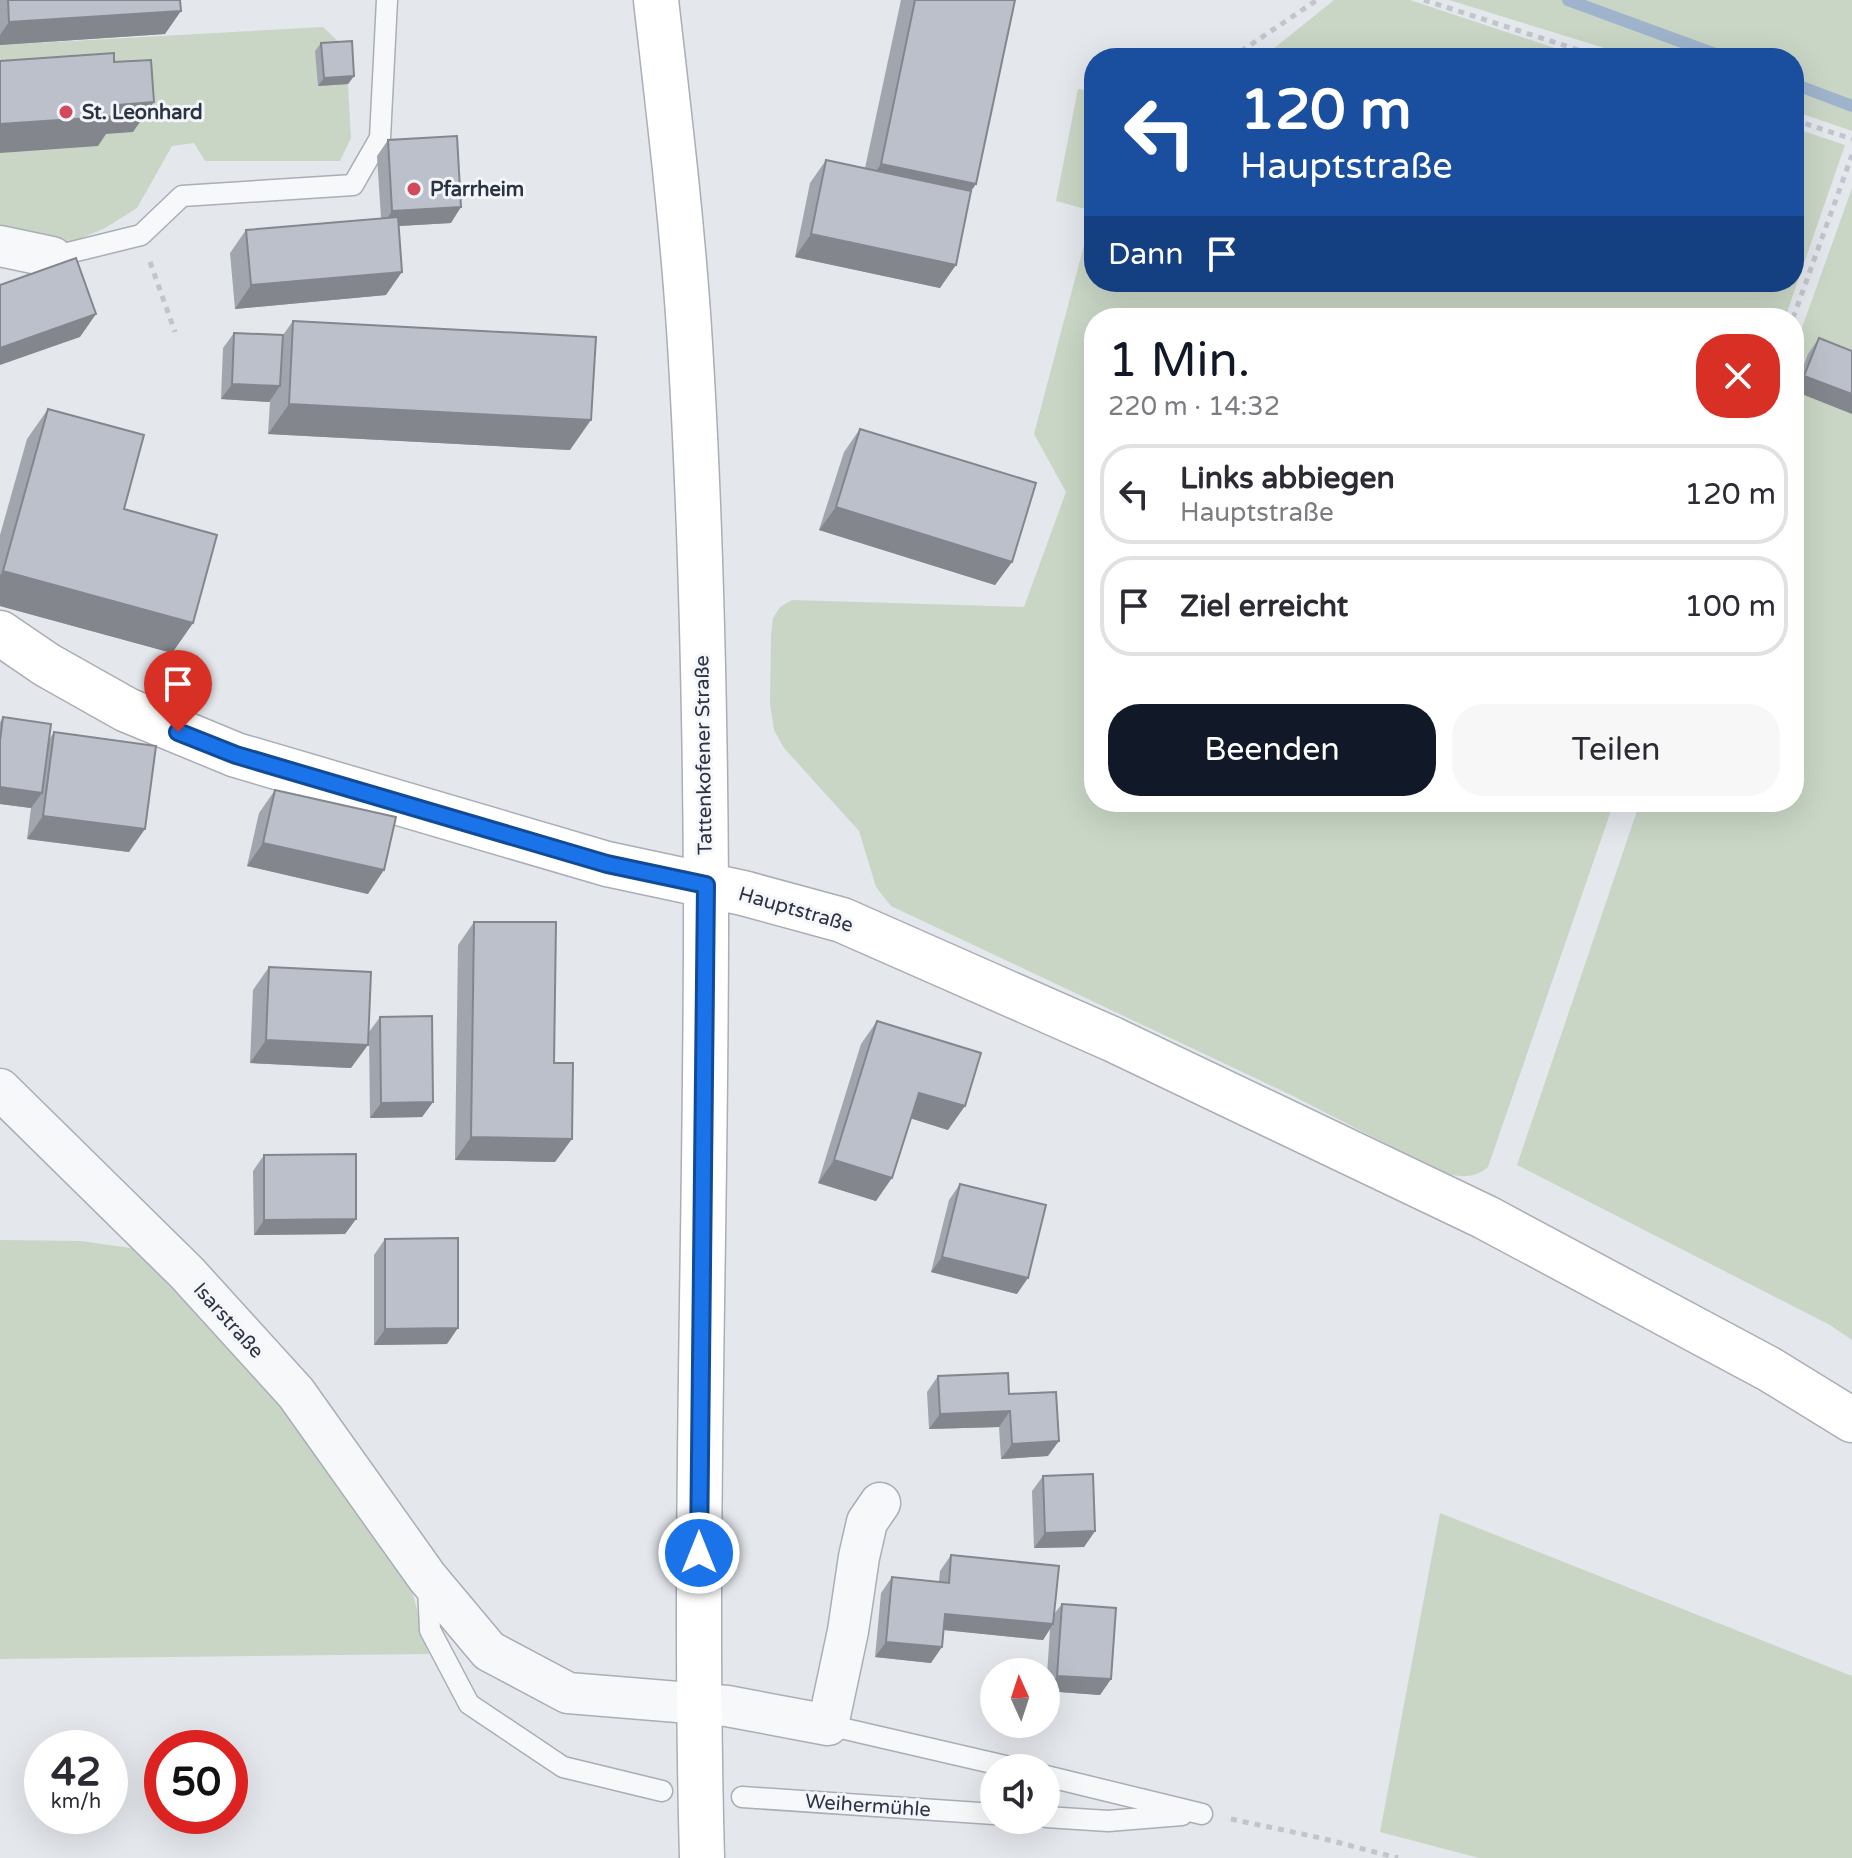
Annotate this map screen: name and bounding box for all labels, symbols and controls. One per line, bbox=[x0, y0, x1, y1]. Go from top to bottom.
text: 120 m bbox=[1240, 77, 1411, 144]
icon: left bbox=[1108, 80, 1212, 184]
place label: St. Leonhard bbox=[82, 101, 203, 125]
marker: St. Leonhard bbox=[57, 103, 75, 121]
text: Hauptstraße bbox=[1240, 145, 1453, 188]
place label: Pfarrheim bbox=[430, 178, 524, 202]
marker: Pfarrheim bbox=[405, 180, 423, 198]
icon: arrive bbox=[1200, 232, 1244, 276]
text: Dann bbox=[1108, 236, 1184, 273]
text: 1 Min. bbox=[1108, 332, 1250, 390]
button: close bbox=[1696, 334, 1780, 418]
text: 220 m · 14:32 bbox=[1108, 391, 1280, 422]
text: Links abbiegen bbox=[1180, 460, 1395, 497]
icon: left bbox=[1112, 472, 1156, 516]
text: 120 m bbox=[1684, 476, 1776, 513]
text: Hauptstraße bbox=[1180, 497, 1334, 528]
icon: arrive bbox=[1112, 584, 1156, 628]
text: Ziel erreicht bbox=[1180, 588, 1348, 625]
text: 100 m bbox=[1684, 588, 1776, 625]
pin bbox=[144, 650, 212, 732]
street label: Tattenkofener Straße bbox=[690, 655, 718, 855]
icon: arrive bbox=[156, 662, 200, 706]
button: Beenden bbox=[1108, 704, 1436, 796]
button: Teilen bbox=[1452, 704, 1780, 796]
street label: Hauptstraße bbox=[736, 882, 856, 938]
street label: Isarstraße bbox=[188, 1278, 268, 1363]
position arrow bbox=[657, 1511, 741, 1595]
north arrow bbox=[980, 1658, 1060, 1738]
map controls bbox=[980, 1658, 1060, 1834]
speed limit sign: 50 bbox=[144, 1730, 248, 1834]
text: 42 bbox=[51, 1748, 101, 1796]
button: sound bbox=[980, 1754, 1060, 1834]
text: km/h bbox=[51, 1790, 101, 1814]
street label: Weihermühle bbox=[804, 1790, 931, 1822]

